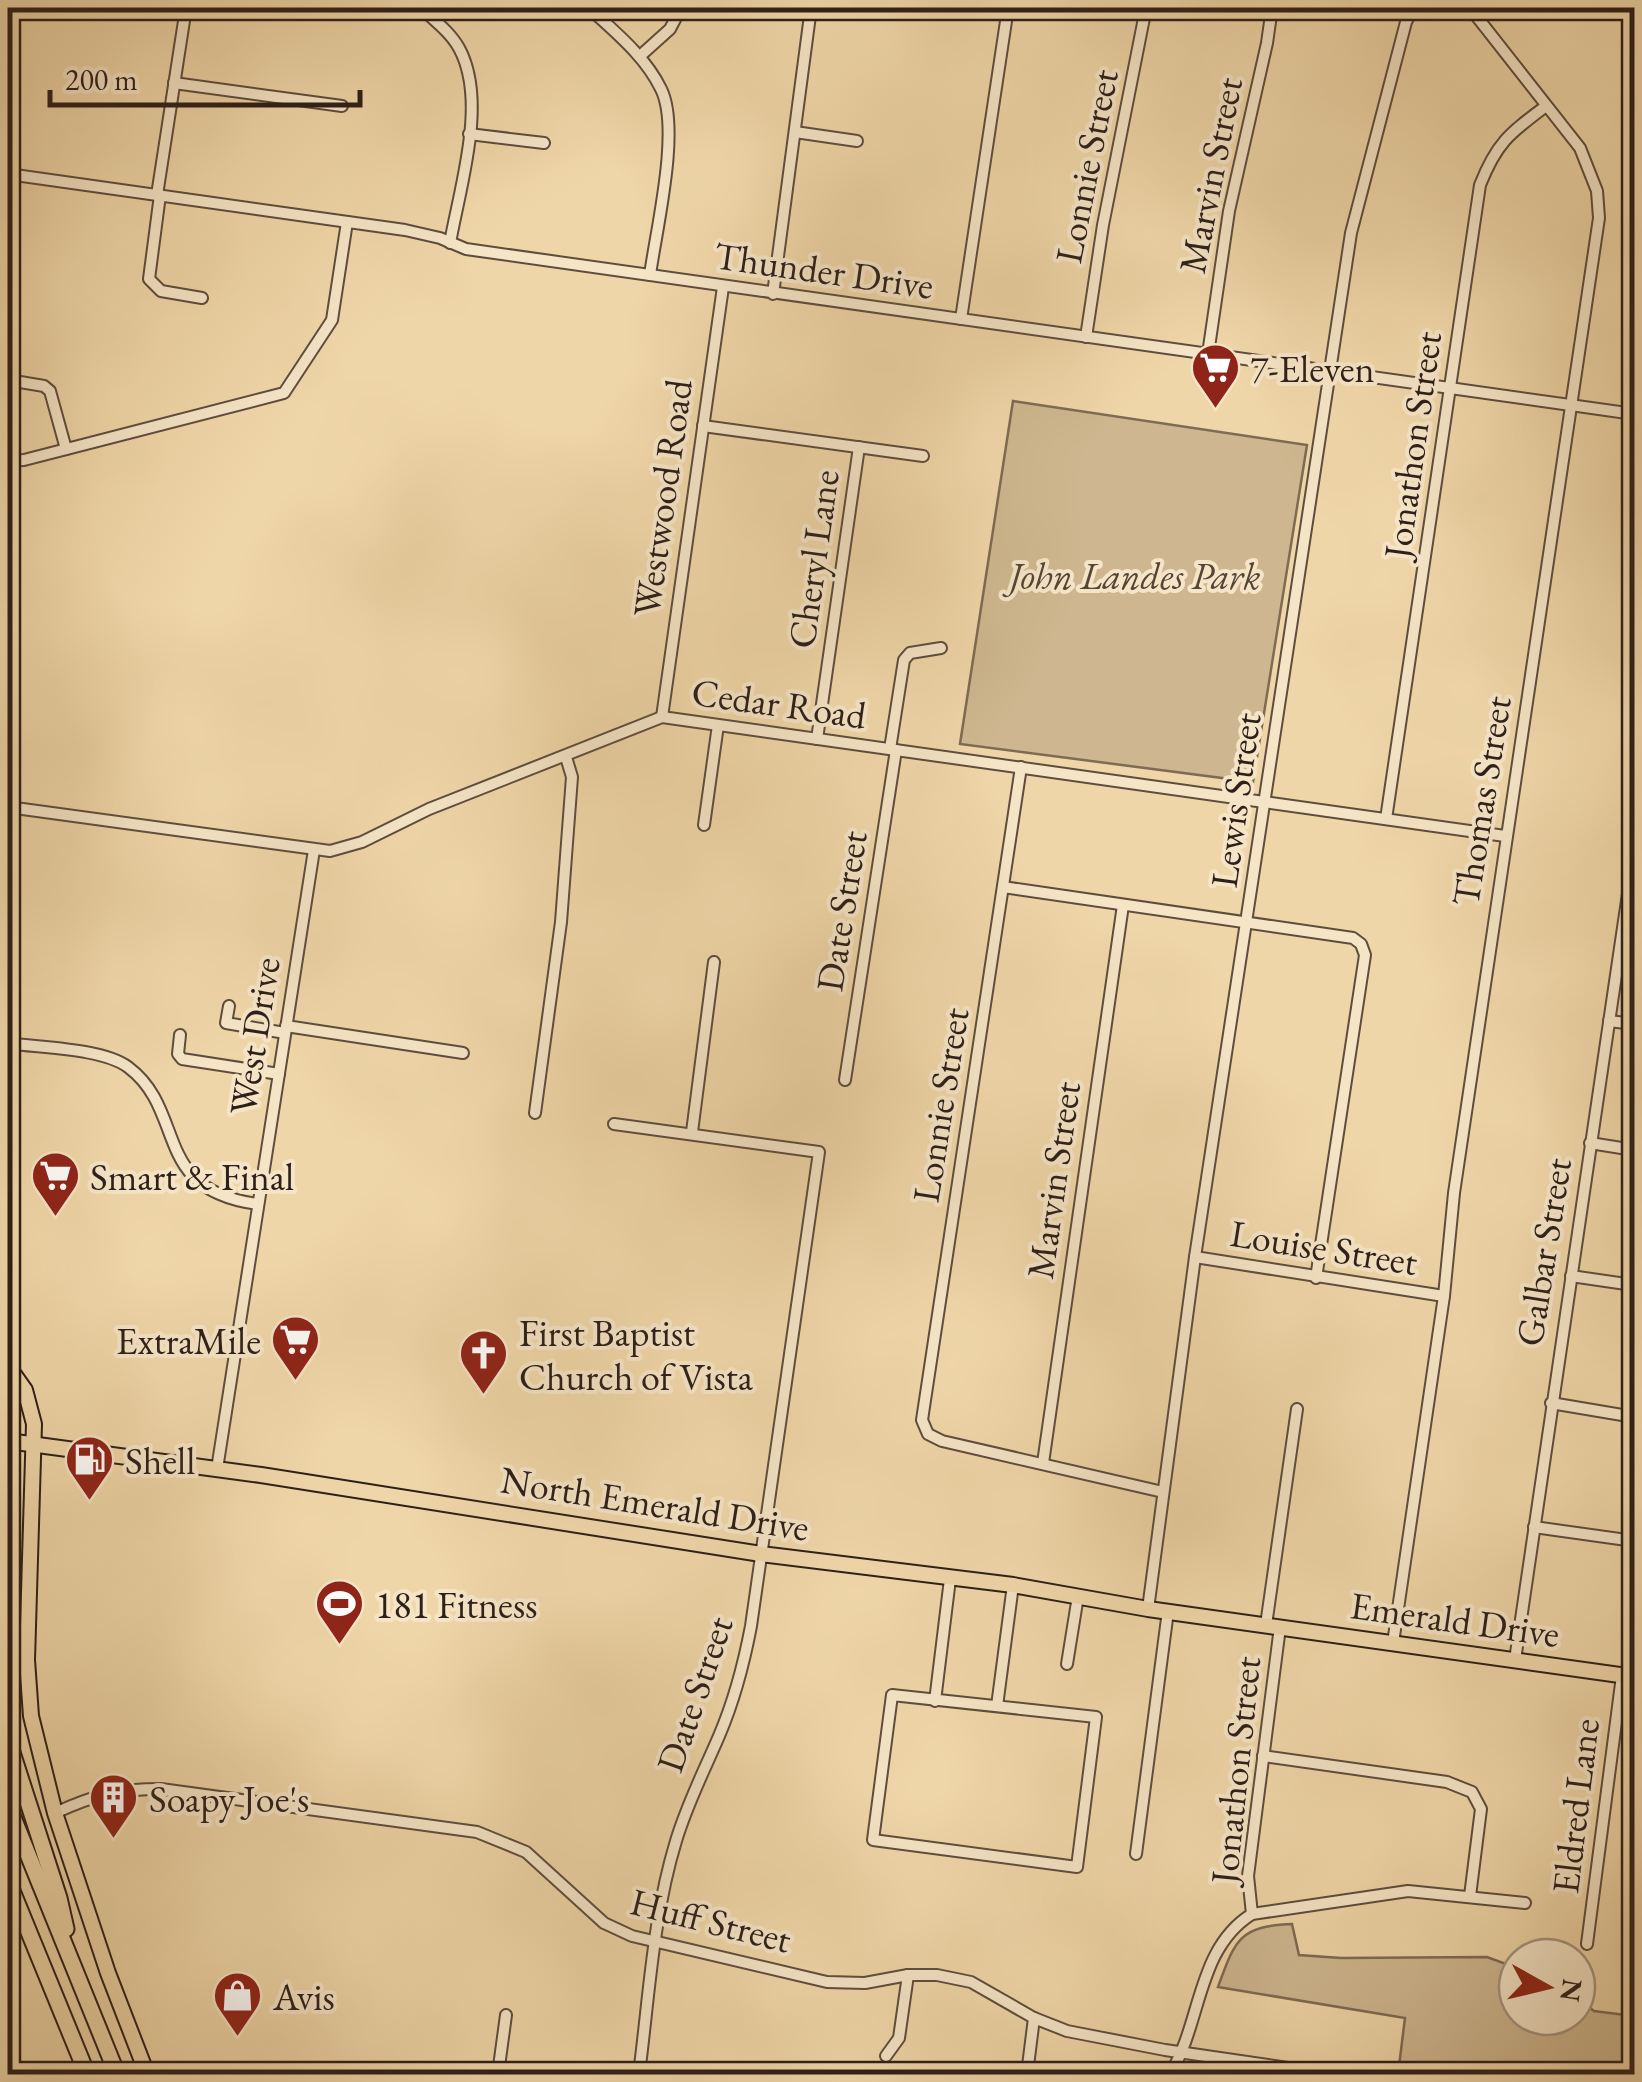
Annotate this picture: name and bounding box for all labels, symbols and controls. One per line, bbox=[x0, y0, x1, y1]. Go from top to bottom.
scale bar bbox=[50, 45, 360, 107]
text: 200 m bbox=[65, 60, 138, 99]
street label: Lonnie Street bbox=[1043, 65, 1129, 267]
street label: Marvin Street bbox=[1167, 73, 1253, 277]
street label: Thunder Drive bbox=[711, 230, 937, 310]
street label: Jonathon Street bbox=[1371, 328, 1452, 564]
supermarket icon: 7-Eleven bbox=[1189, 342, 1241, 410]
place label: 7-Eleven bbox=[1250, 344, 1375, 393]
street label: Westwood Road bbox=[621, 375, 703, 620]
street label: Cheryl Lane bbox=[776, 467, 850, 651]
park label: John Landes Park bbox=[1002, 551, 1261, 600]
street label: Cedar Road bbox=[689, 667, 870, 740]
street label: Thomas Street bbox=[1440, 692, 1522, 909]
street label: Lewis Street bbox=[1199, 710, 1271, 890]
street label: Date Street bbox=[804, 827, 878, 995]
street label: West Drive bbox=[217, 954, 291, 1118]
street label: Lonnie Street bbox=[900, 1004, 980, 1206]
street label: Marvin Street bbox=[1015, 1078, 1091, 1282]
supermarket icon: Smart & Final bbox=[29, 1150, 81, 1218]
place label: Smart & Final bbox=[90, 1152, 294, 1201]
street label: Galbar Street bbox=[1504, 1154, 1582, 1350]
street label: Louise Street bbox=[1227, 1208, 1421, 1286]
place label: First Baptist Church of Vista bbox=[519, 1308, 754, 1401]
supermarket icon: ExtraMile bbox=[270, 1314, 322, 1382]
place label: ExtraMile bbox=[116, 1316, 261, 1365]
church icon: First Baptist Church of Vista bbox=[458, 1328, 510, 1396]
fuel station icon: Shell bbox=[64, 1434, 116, 1502]
place label: Shell bbox=[125, 1436, 195, 1485]
street label: North Emerald Drive bbox=[497, 1454, 813, 1552]
sports icon: 181 Fitness bbox=[314, 1578, 366, 1646]
place label: 181 Fitness bbox=[375, 1580, 537, 1629]
street label: Emerald Drive bbox=[1347, 1580, 1563, 1658]
street label: Date Street bbox=[645, 1610, 744, 1778]
street label: Jonathon Street bbox=[1198, 1654, 1271, 1889]
street label: Eldred Lane bbox=[1540, 1716, 1610, 1896]
building icon: Soapy Joe's bbox=[88, 1772, 140, 1840]
place label: Soapy Joe's bbox=[149, 1774, 309, 1823]
street label: Huff Street bbox=[626, 1876, 796, 1964]
north arrow bbox=[1497, 1937, 1597, 2037]
shop icon: Avis bbox=[212, 1970, 264, 2038]
place label: Avis bbox=[272, 1972, 335, 2021]
text: N bbox=[1552, 1977, 1591, 2005]

